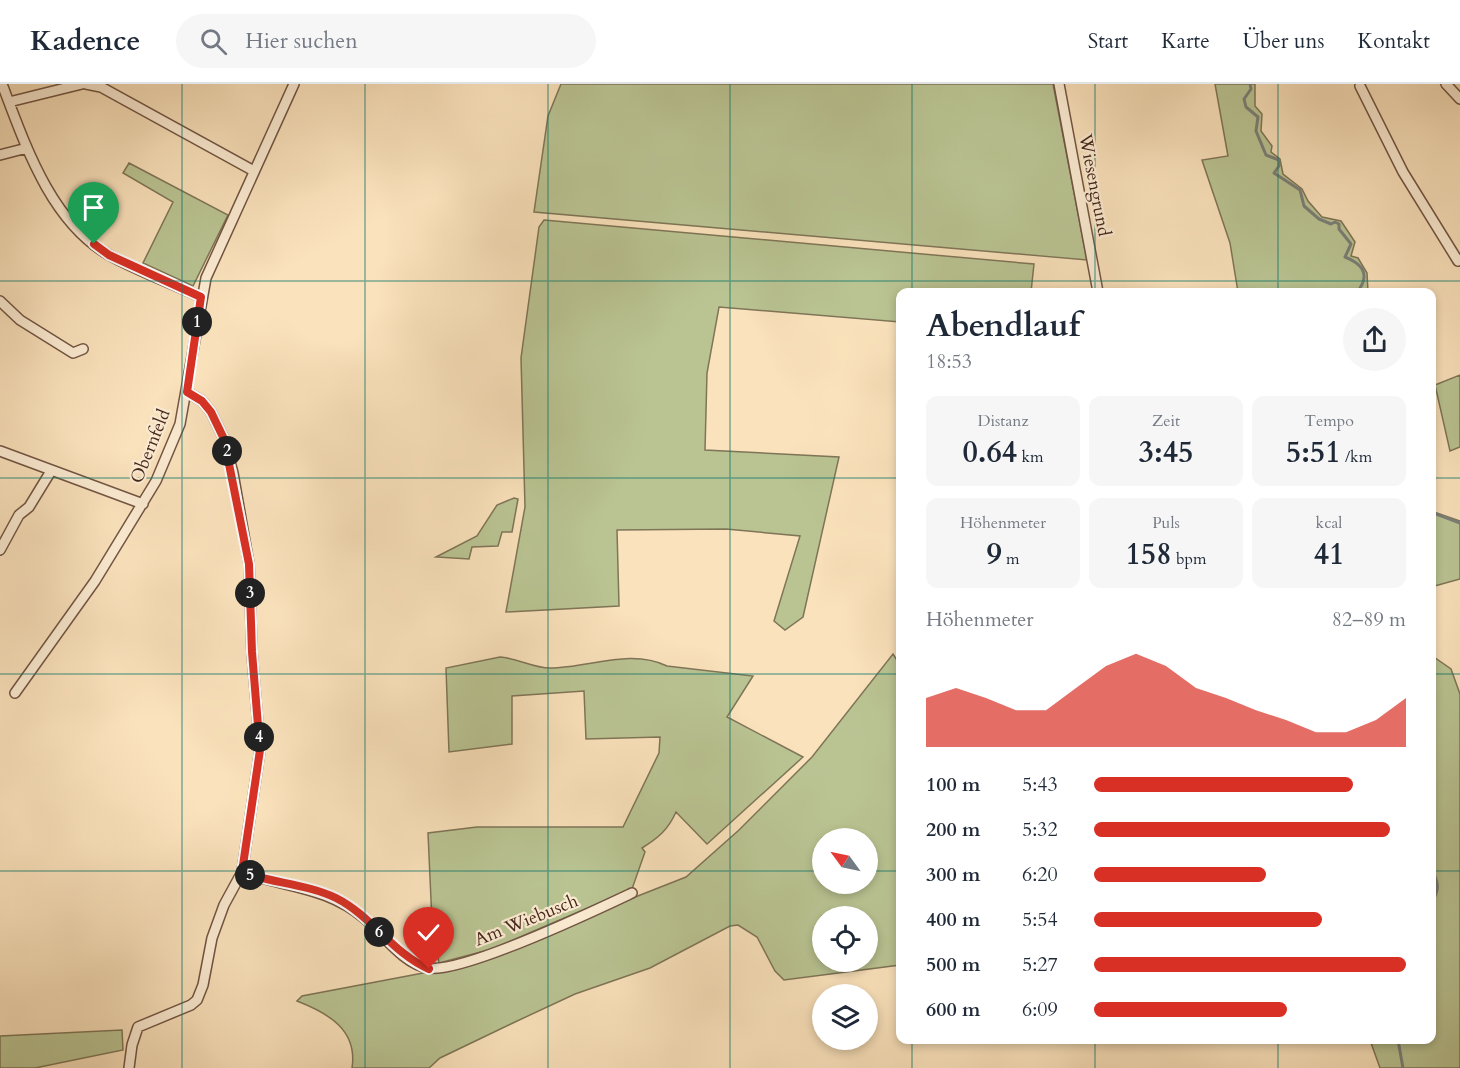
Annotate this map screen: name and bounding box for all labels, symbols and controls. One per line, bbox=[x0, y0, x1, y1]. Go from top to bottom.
search box bbox=[176, 14, 596, 68]
text: Kadence bbox=[30, 22, 140, 60]
icon: search bbox=[197, 25, 230, 58]
text: Hier suchen bbox=[245, 26, 358, 56]
text: Start bbox=[1088, 27, 1128, 56]
text: Karte bbox=[1161, 27, 1210, 56]
text: Über uns bbox=[1243, 27, 1325, 56]
text: Kontakt bbox=[1358, 27, 1430, 56]
street label: Wiesengrund bbox=[1072, 131, 1117, 239]
pin bbox=[68, 182, 119, 244]
icon: arrive bbox=[77, 191, 110, 224]
text: Abendlauf bbox=[926, 303, 1080, 348]
pin: 1 bbox=[182, 307, 212, 337]
button: share bbox=[1343, 308, 1406, 371]
text: 1 bbox=[193, 311, 201, 333]
text: 18:53 bbox=[926, 348, 972, 375]
street label: Obernfeld bbox=[124, 405, 177, 487]
text: Distanz bbox=[977, 410, 1029, 432]
text: Zeit bbox=[1152, 410, 1180, 432]
text: Tempo bbox=[1304, 410, 1354, 432]
text: 0.64 bbox=[962, 432, 1017, 473]
text: 3:45 bbox=[1139, 432, 1193, 473]
text: 5:51 bbox=[1286, 432, 1341, 473]
pin: 2 bbox=[212, 436, 242, 466]
text: 2 bbox=[223, 440, 231, 462]
text: km bbox=[1017, 446, 1044, 468]
text: /km bbox=[1341, 446, 1372, 468]
text: Höhenmeter bbox=[960, 512, 1046, 534]
text: Puls bbox=[1152, 512, 1180, 534]
text: kcal bbox=[1316, 512, 1342, 534]
text: 9 bbox=[986, 534, 1002, 575]
text: 158 bbox=[1125, 534, 1172, 575]
text: 41 bbox=[1314, 534, 1344, 575]
text: m bbox=[1002, 548, 1020, 570]
text: bpm bbox=[1172, 548, 1207, 570]
pin: 3 bbox=[235, 578, 265, 608]
text: 3 bbox=[246, 582, 254, 604]
text: Höhenmeter bbox=[926, 606, 1034, 633]
text: 82–89 m bbox=[1332, 606, 1406, 633]
pin: 4 bbox=[244, 722, 274, 752]
text: 4 bbox=[255, 726, 263, 748]
text: 100 m bbox=[926, 771, 981, 798]
text: 5:43 bbox=[1022, 771, 1058, 798]
text: 200 m bbox=[926, 816, 981, 843]
text: 5:32 bbox=[1022, 816, 1058, 843]
north arrow bbox=[812, 828, 878, 894]
map controls bbox=[812, 828, 878, 1050]
pin: 5 bbox=[235, 860, 265, 890]
text: 300 m bbox=[926, 861, 981, 888]
text: 6:20 bbox=[1022, 861, 1058, 888]
text: 5 bbox=[246, 864, 254, 886]
street label: Am Wiebusch bbox=[471, 888, 582, 953]
button: locate bbox=[812, 906, 878, 972]
text: 400 m bbox=[926, 906, 981, 933]
text: 5:54 bbox=[1022, 906, 1058, 933]
pin bbox=[403, 907, 454, 969]
icon: check bbox=[412, 916, 445, 949]
pin: 6 bbox=[364, 917, 394, 947]
text: 6 bbox=[375, 921, 383, 943]
text: 500 m bbox=[926, 951, 981, 978]
text: 5:27 bbox=[1022, 951, 1058, 978]
button: layers bbox=[812, 984, 878, 1050]
text: 600 m bbox=[926, 996, 981, 1023]
text: 6:09 bbox=[1022, 996, 1058, 1023]

